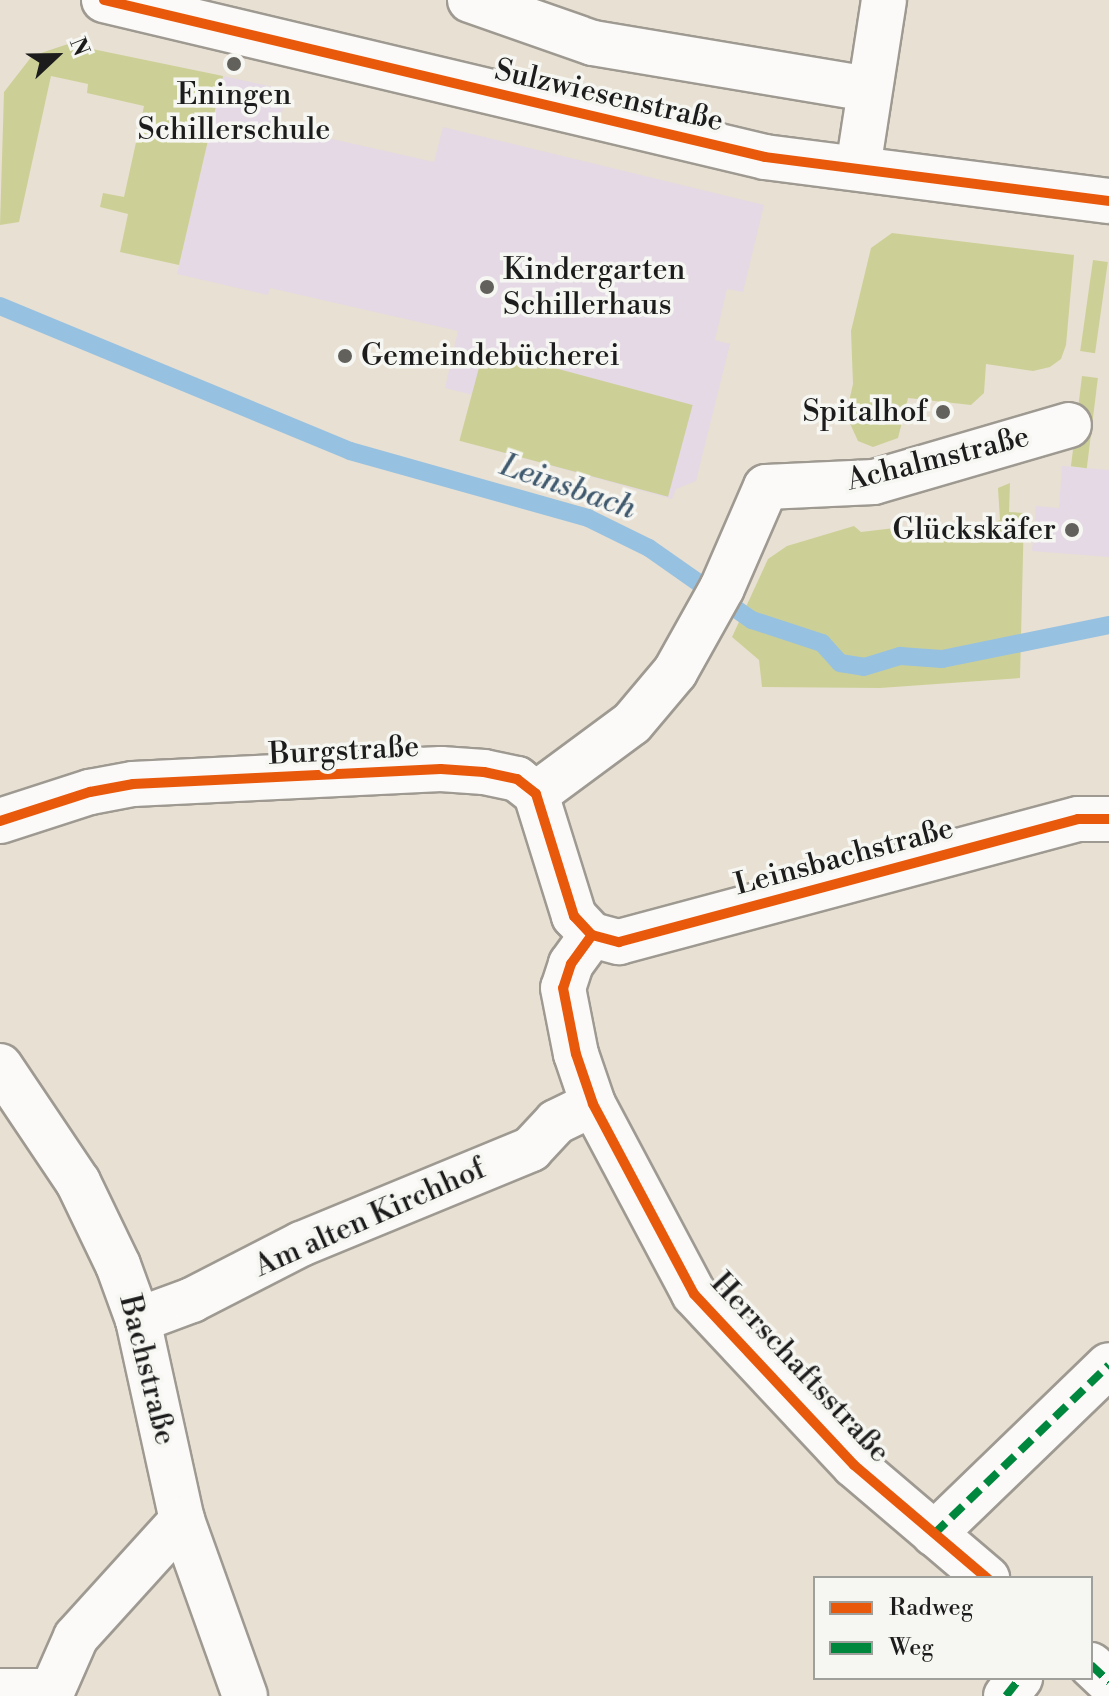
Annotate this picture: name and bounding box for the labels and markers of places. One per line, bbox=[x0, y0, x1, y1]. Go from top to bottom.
marker: Eningen Schillerschule bbox=[225, 55, 243, 73]
place label: Eningen Schillerschule bbox=[138, 77, 330, 148]
place label: Kindergarten Schillerhaus bbox=[503, 252, 685, 322]
marker: Kindergarten Schillerhaus bbox=[478, 278, 496, 296]
place label: Gemeindebücherei bbox=[361, 338, 620, 374]
marker: Gemeindebücherei bbox=[336, 347, 354, 365]
place label: Spitalhof bbox=[803, 394, 927, 430]
marker: Spitalhof bbox=[934, 403, 952, 421]
place label: Glückskäfer bbox=[893, 512, 1056, 548]
marker: Glückskäfer bbox=[1063, 521, 1081, 539]

